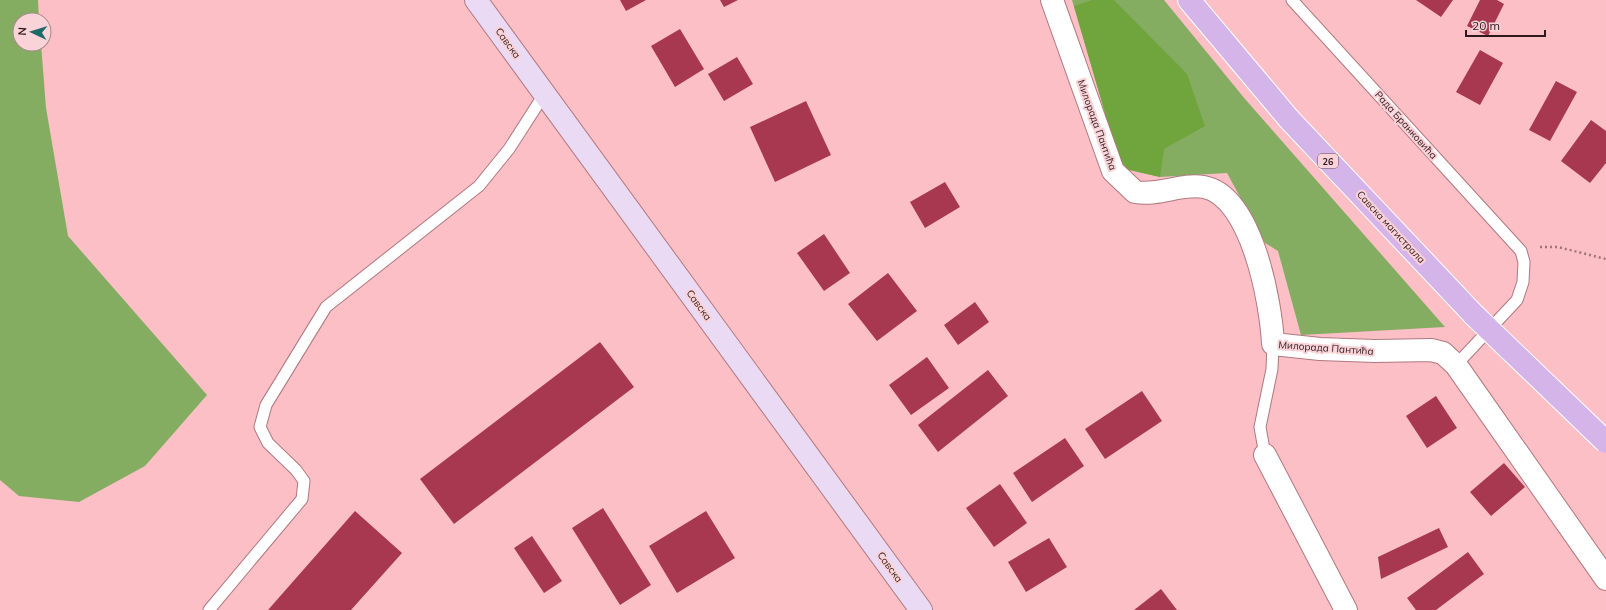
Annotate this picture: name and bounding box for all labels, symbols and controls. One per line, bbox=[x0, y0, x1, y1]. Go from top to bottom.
north arrow bbox=[12, 12, 52, 52]
scale bar bbox=[1466, 12, 1545, 38]
text: 20 m bbox=[1472, 18, 1500, 33]
street label: Савска bbox=[492, 25, 524, 61]
text: N bbox=[15, 27, 29, 36]
street label: Милорада Пантића bbox=[1075, 78, 1119, 172]
street label: Рада Бранковића bbox=[1372, 88, 1440, 162]
road number: 26 bbox=[1318, 154, 1338, 168]
street label: Савска магистрала bbox=[1354, 188, 1428, 266]
street label: Савска bbox=[683, 287, 715, 323]
street label: Милорада Пантића bbox=[1278, 338, 1374, 358]
street label: Савска bbox=[874, 549, 906, 585]

